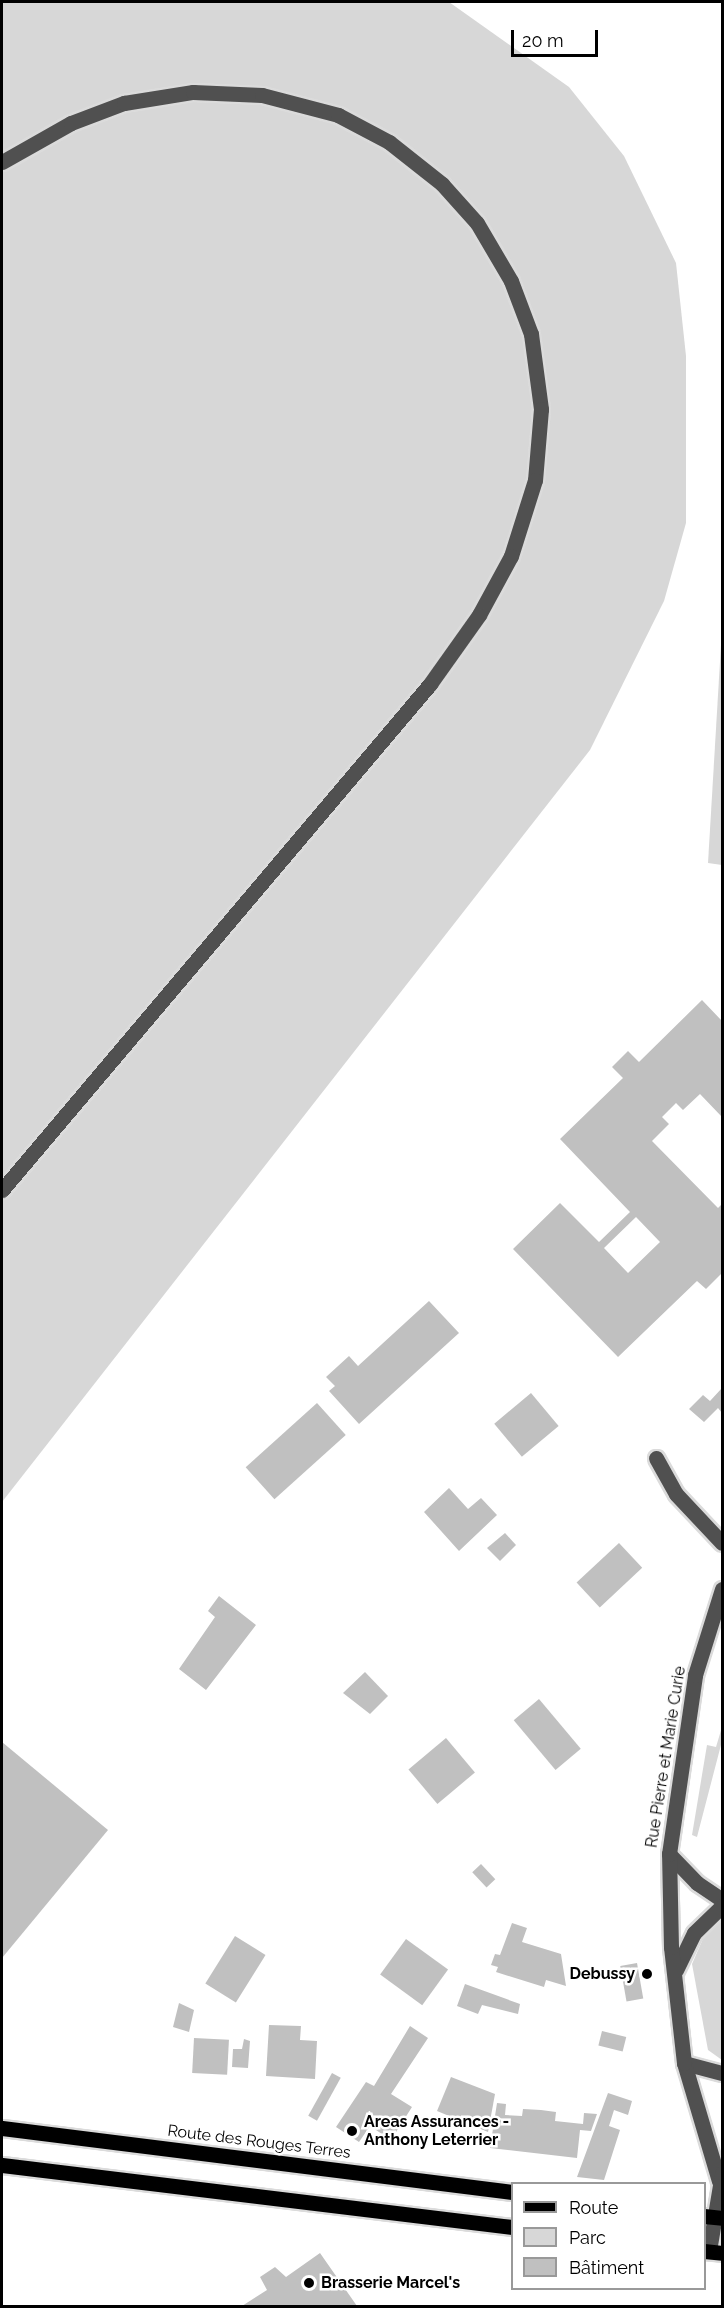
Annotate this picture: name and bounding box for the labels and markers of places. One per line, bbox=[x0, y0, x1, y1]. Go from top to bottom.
place label: Debussy bbox=[570, 1964, 635, 1984]
marker: Debussy bbox=[640, 1967, 654, 1981]
place label: Areas Assurances - Anthony Leterrier bbox=[364, 2112, 510, 2150]
marker: Areas Assurances - Anthony Leterrier bbox=[345, 2124, 359, 2138]
place label: Brasserie Marcel's bbox=[321, 2273, 460, 2293]
marker: Brasserie Marcel's bbox=[302, 2276, 316, 2290]

